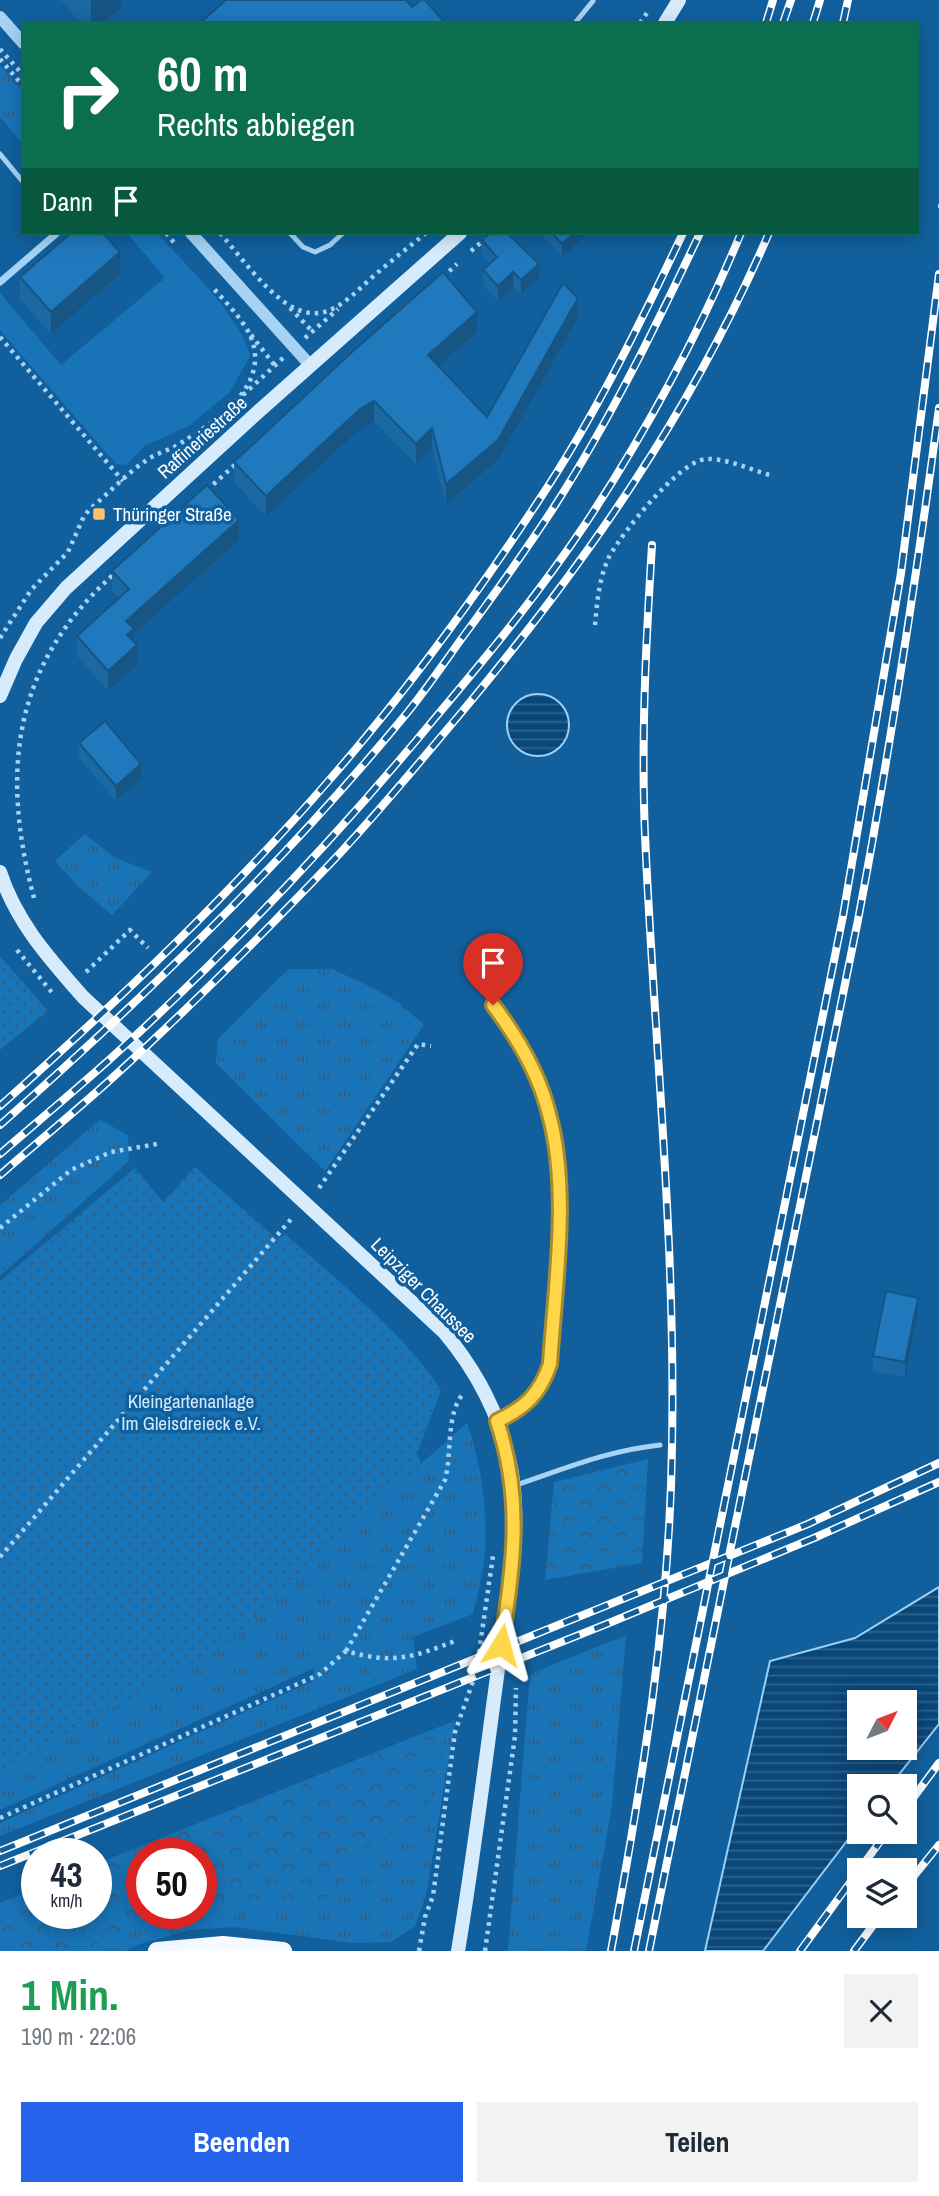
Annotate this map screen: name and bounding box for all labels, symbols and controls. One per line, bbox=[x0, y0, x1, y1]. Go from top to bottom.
text: 60 m bbox=[157, 40, 249, 106]
icon: right bbox=[42, 49, 133, 140]
text: Rechts abbiegen bbox=[157, 103, 355, 146]
icon: arrive bbox=[107, 182, 145, 220]
text: Dann bbox=[42, 184, 93, 219]
street label: Raffineriestraße bbox=[152, 390, 252, 484]
place label: Thüringer Straße bbox=[113, 501, 232, 527]
marker: Thüringer Straße bbox=[91, 506, 107, 522]
pin bbox=[463, 933, 523, 1005]
icon: arrive bbox=[474, 944, 512, 982]
street label: Leipziger Chaussee bbox=[366, 1232, 482, 1348]
park label: Kleingartenanlage Im Gleisdreieck e.V. bbox=[121, 1388, 261, 1436]
position arrow bbox=[464, 1608, 538, 1682]
north arrow bbox=[847, 1690, 917, 1760]
map controls bbox=[847, 1690, 917, 1928]
button: search bbox=[847, 1774, 917, 1844]
speed limit sign: 50 bbox=[126, 1838, 217, 1929]
text: 43 bbox=[51, 1851, 82, 1898]
button: layers bbox=[847, 1858, 917, 1928]
text: km/h bbox=[51, 1888, 83, 1913]
text: 1 Min. bbox=[21, 1967, 119, 2023]
button: close bbox=[844, 1974, 918, 2048]
text: 190 m · 22:06 bbox=[21, 2021, 136, 2052]
button: Beenden bbox=[21, 2102, 463, 2182]
button: Teilen bbox=[477, 2102, 918, 2182]

